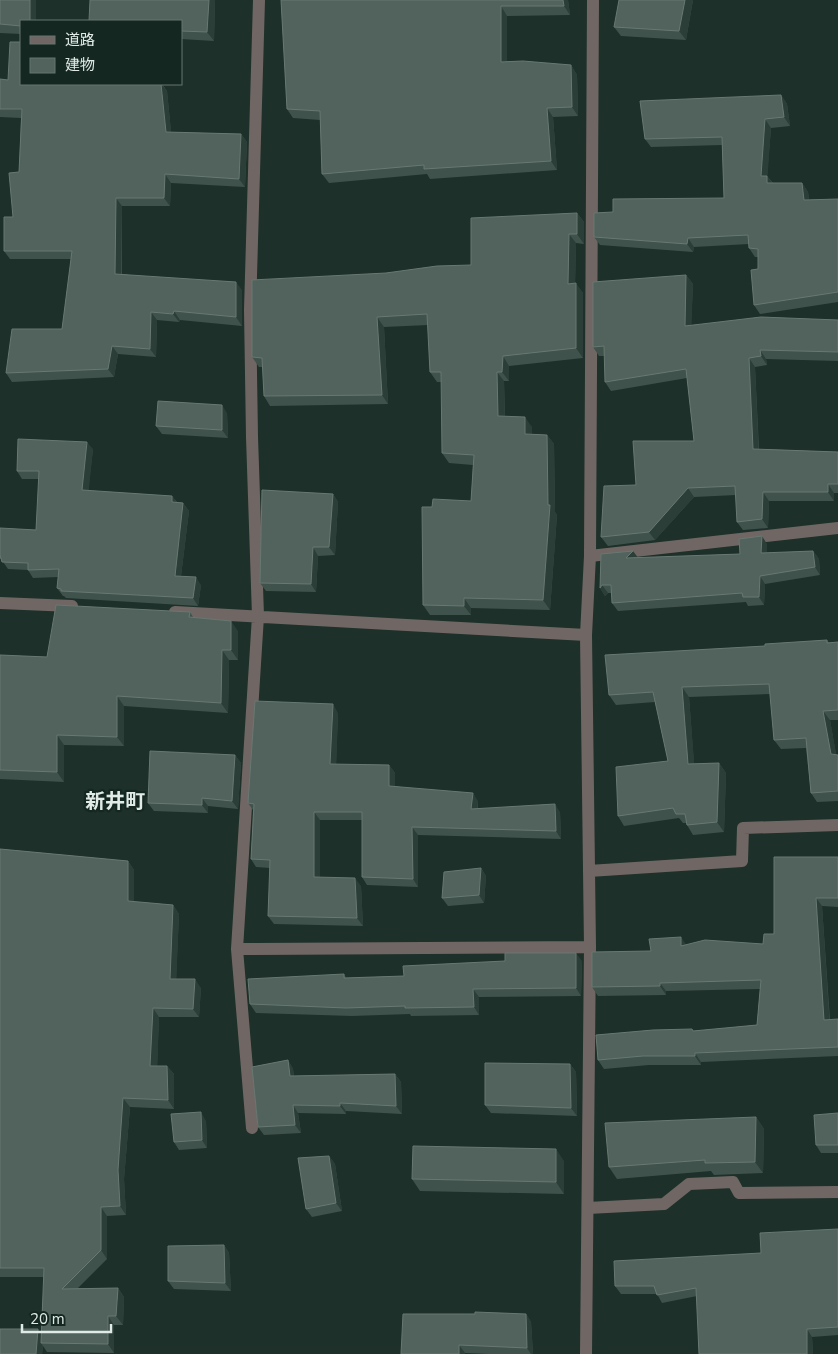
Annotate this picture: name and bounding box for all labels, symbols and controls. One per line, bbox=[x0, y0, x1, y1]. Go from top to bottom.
legend bbox=[20, 20, 182, 85]
text: 道路 bbox=[65, 30, 95, 50]
text: 建物 bbox=[65, 55, 95, 75]
district label: 新井町 bbox=[85, 788, 145, 815]
scale bar bbox=[22, 1302, 111, 1334]
text: 20 m bbox=[30, 1309, 65, 1329]

